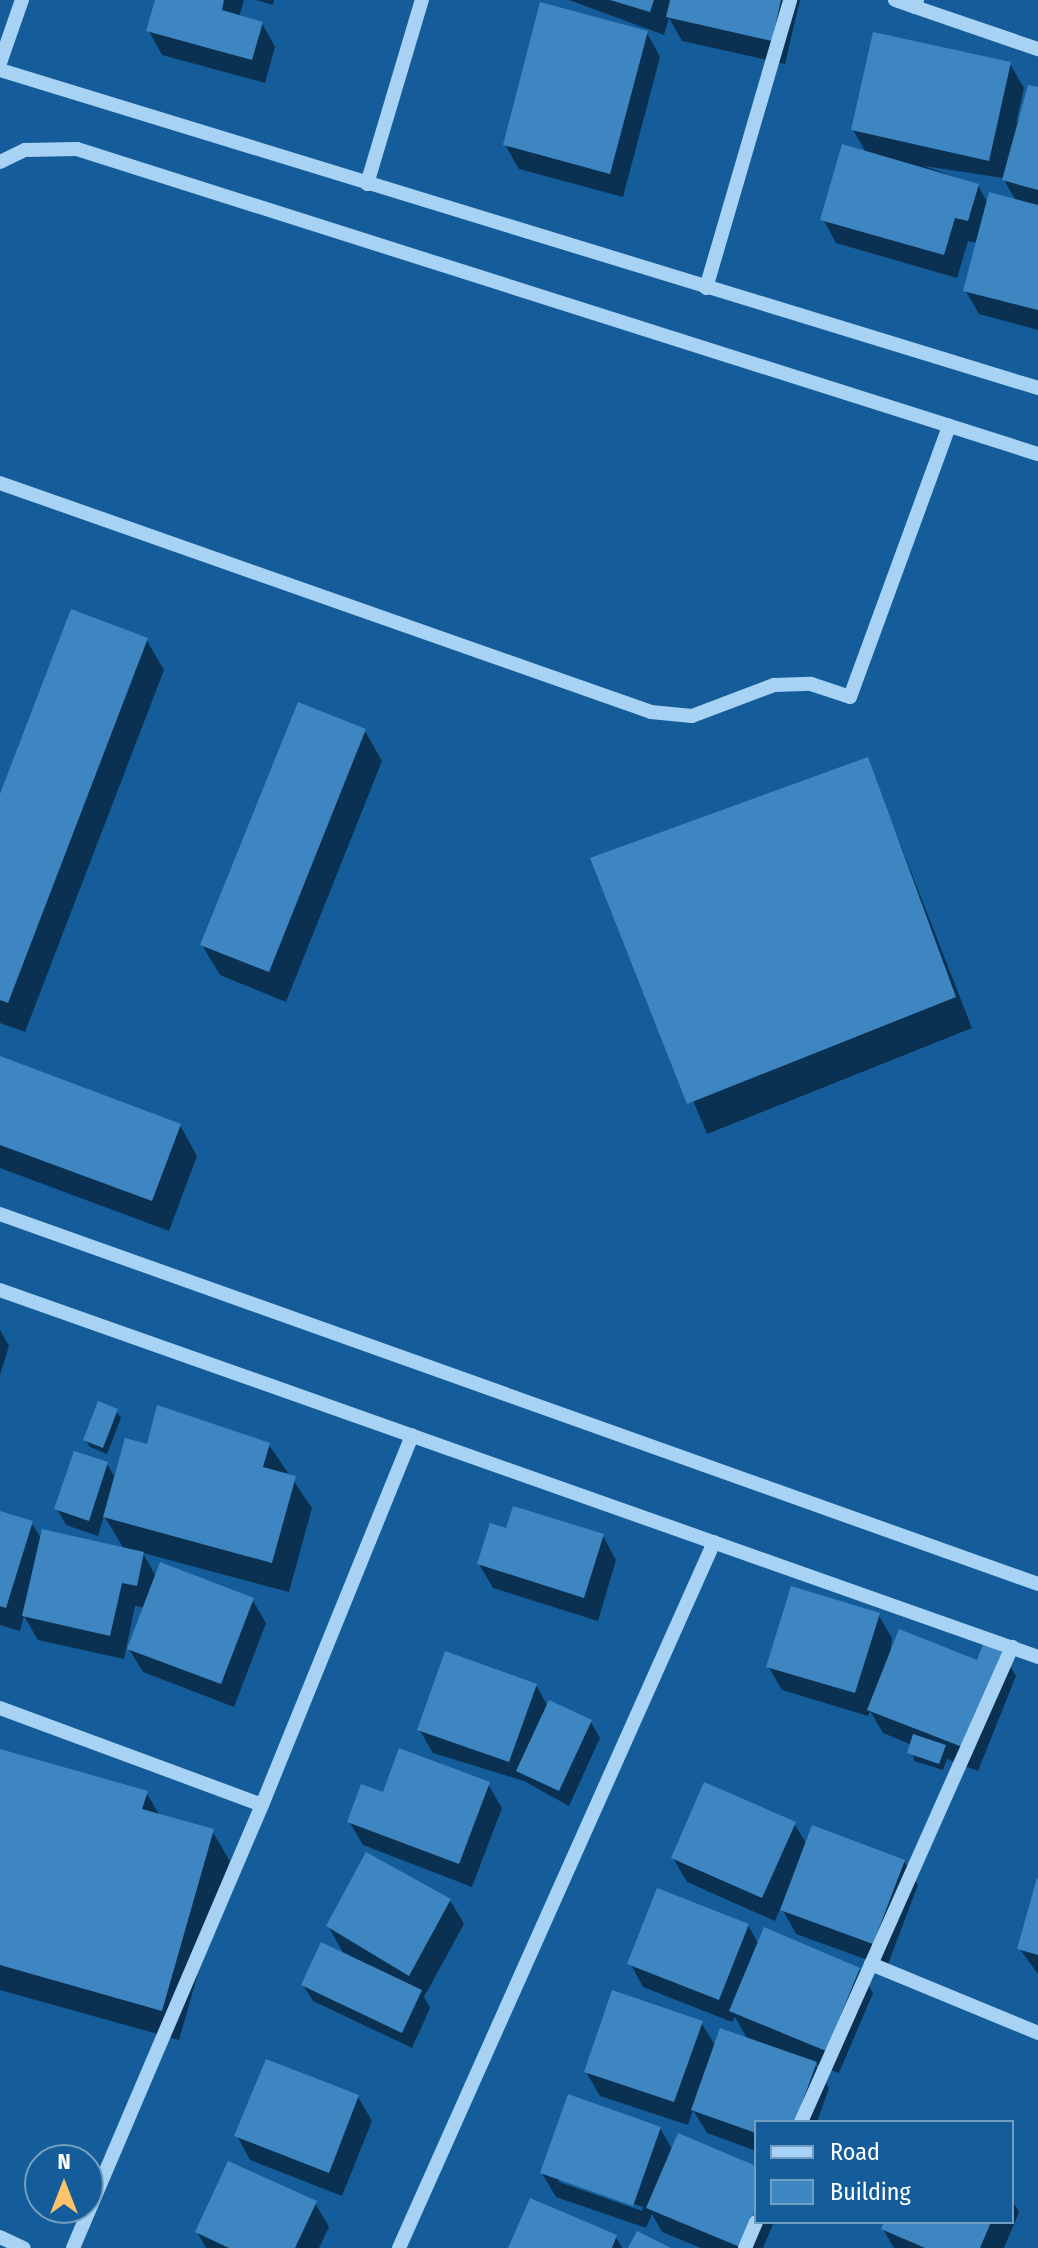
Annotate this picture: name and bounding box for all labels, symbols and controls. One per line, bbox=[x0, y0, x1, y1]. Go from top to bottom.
legend bbox=[754, 2120, 1014, 2224]
text: Road bbox=[830, 2138, 880, 2166]
north arrow bbox=[24, 2144, 104, 2224]
text: N bbox=[57, 2148, 71, 2175]
text: Building bbox=[830, 2178, 911, 2206]

